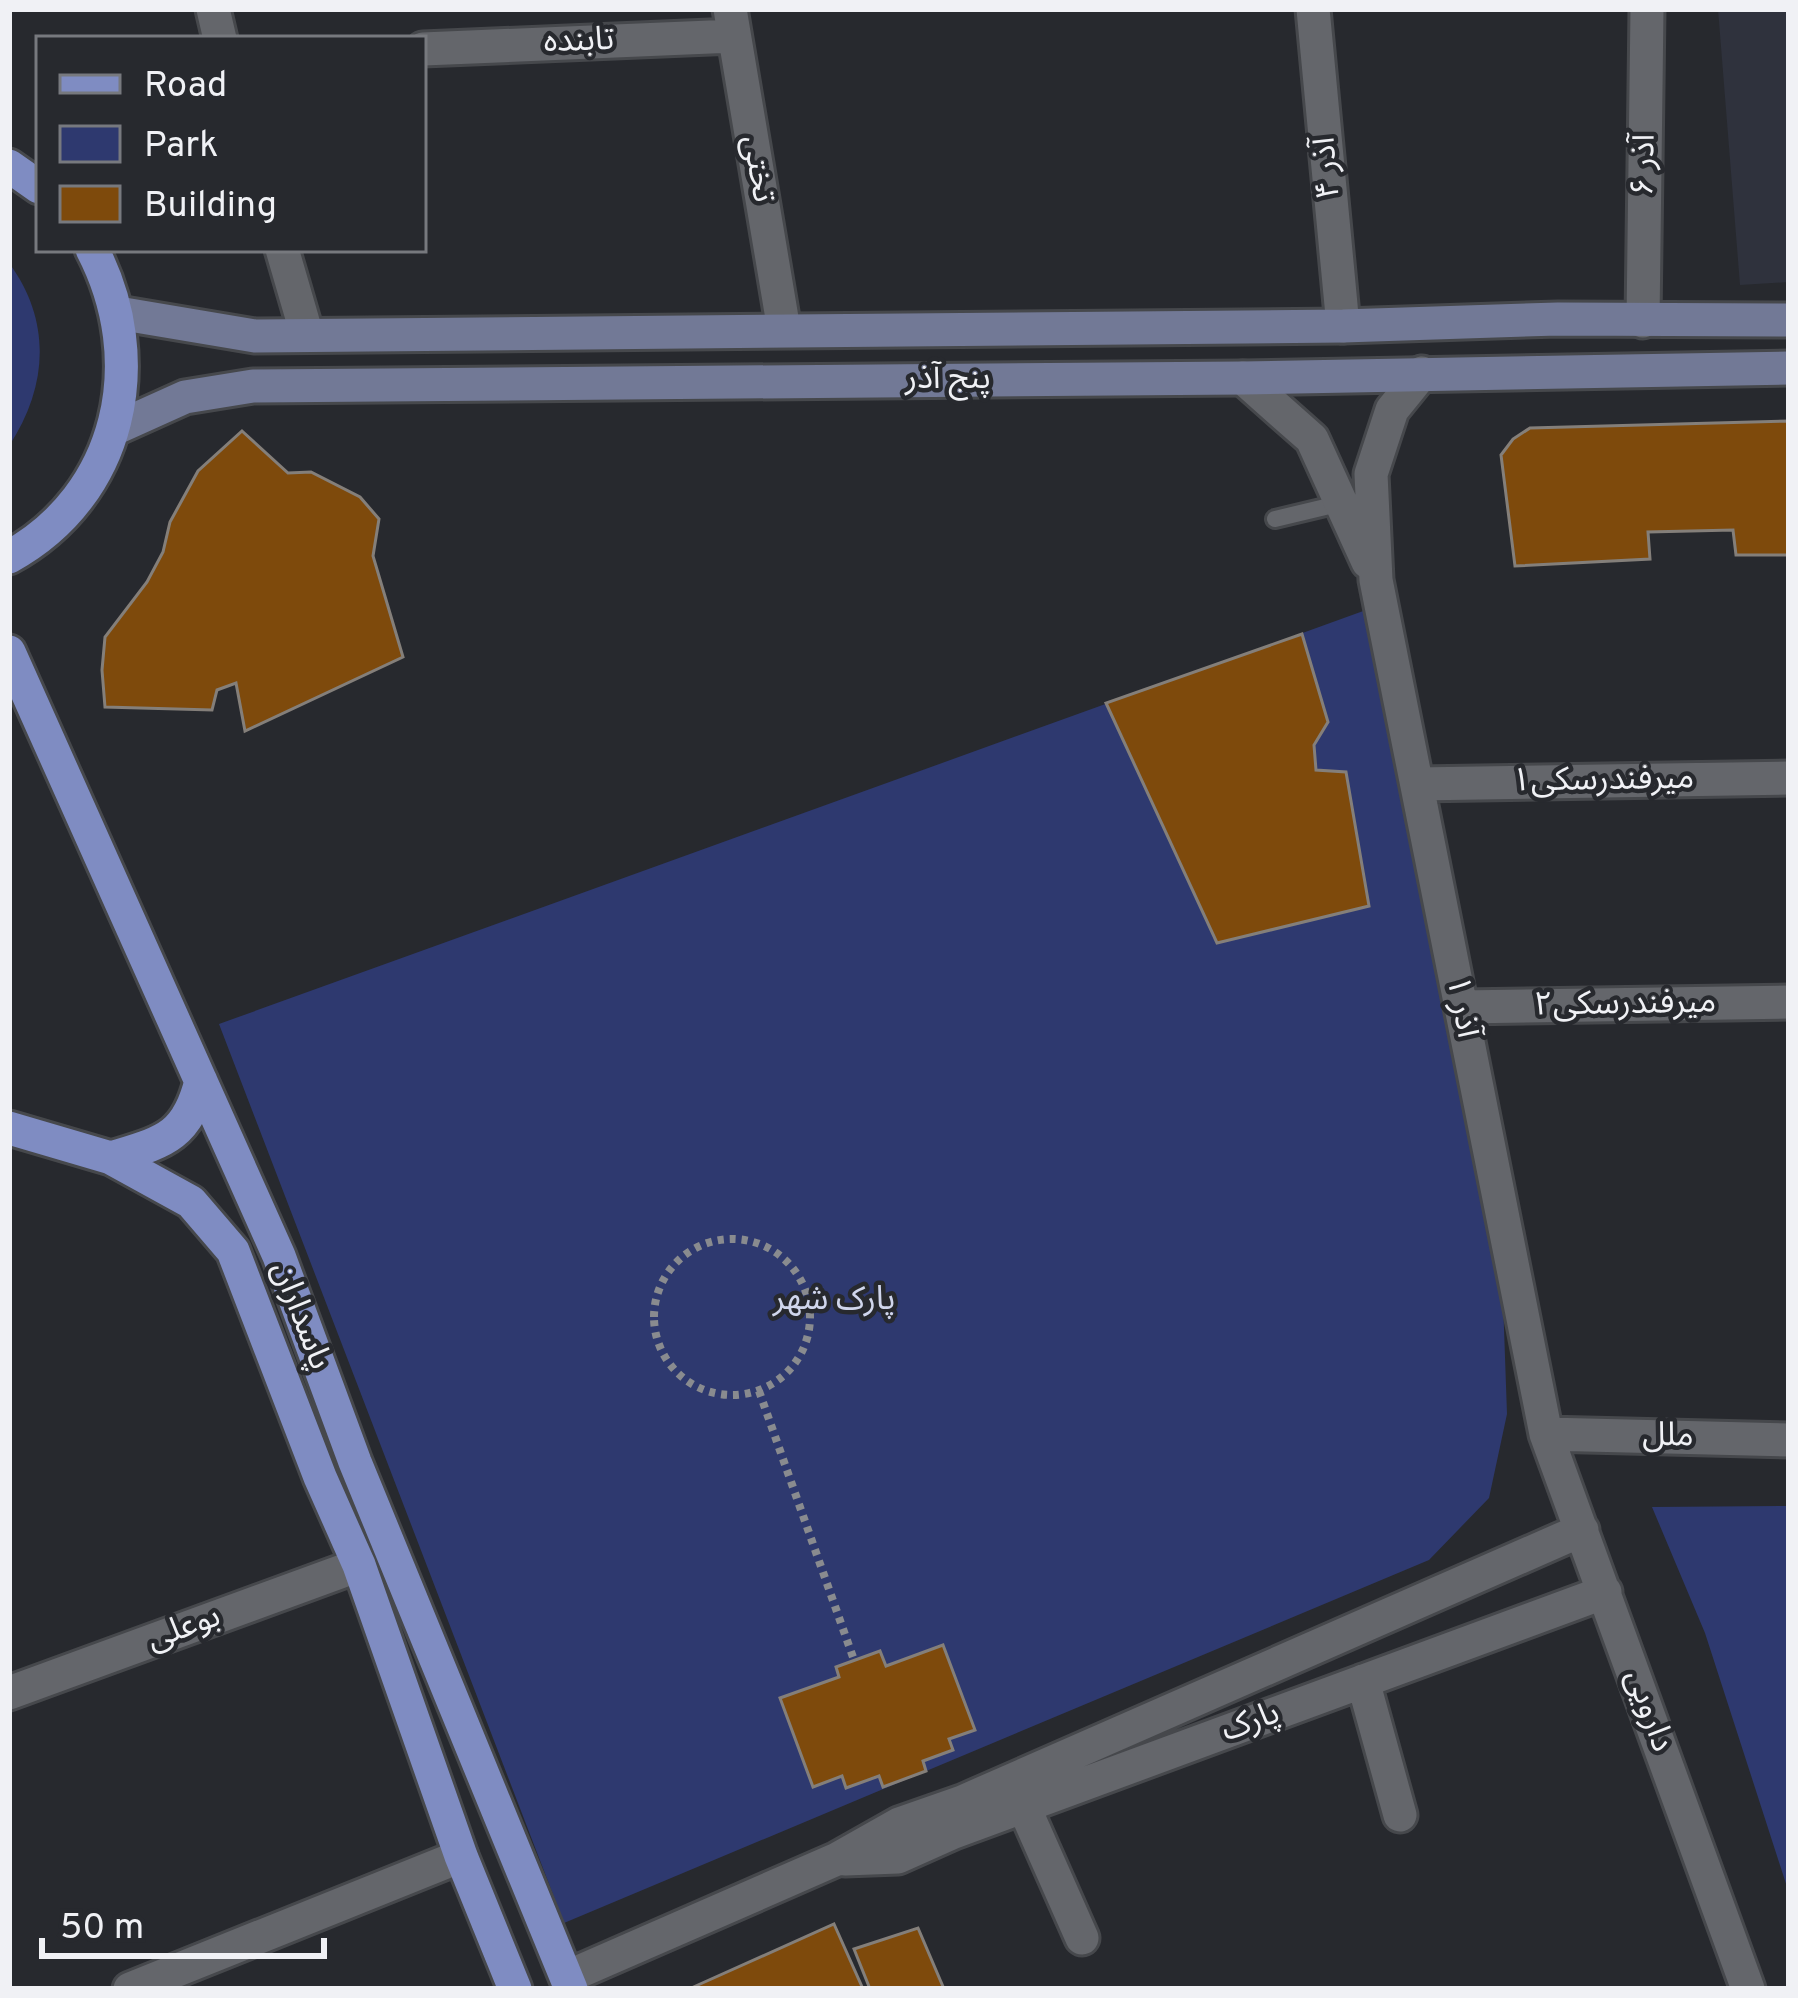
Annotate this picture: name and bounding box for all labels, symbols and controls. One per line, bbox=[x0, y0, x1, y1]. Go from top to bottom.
street label: تابنده bbox=[543, 20, 615, 64]
legend bbox=[36, 36, 426, 252]
text: Road bbox=[144, 64, 227, 110]
text: Park bbox=[144, 124, 218, 170]
street label: تختی bbox=[730, 132, 784, 206]
street label: آذر ۶ bbox=[1623, 132, 1667, 196]
street label: آذر ۴ bbox=[1304, 134, 1352, 201]
text: Building bbox=[144, 184, 277, 230]
street label: پنج آذر bbox=[904, 359, 991, 401]
street label: میرفندرسکی۱ bbox=[1512, 758, 1694, 804]
street label: ۱ آذر bbox=[1434, 972, 1488, 1043]
street label: میرفندرسکی۲ bbox=[1534, 982, 1716, 1028]
street label: پاسداران bbox=[260, 1256, 340, 1376]
park label: پارک شهر bbox=[772, 1280, 895, 1322]
street label: ملل bbox=[1642, 1416, 1694, 1458]
street label: بوعلی bbox=[141, 1596, 227, 1662]
street label: دارویی bbox=[1614, 1664, 1682, 1758]
street label: پارک bbox=[1216, 1693, 1286, 1753]
scale bar bbox=[42, 1884, 324, 1958]
text: 50 m bbox=[60, 1906, 144, 1952]

